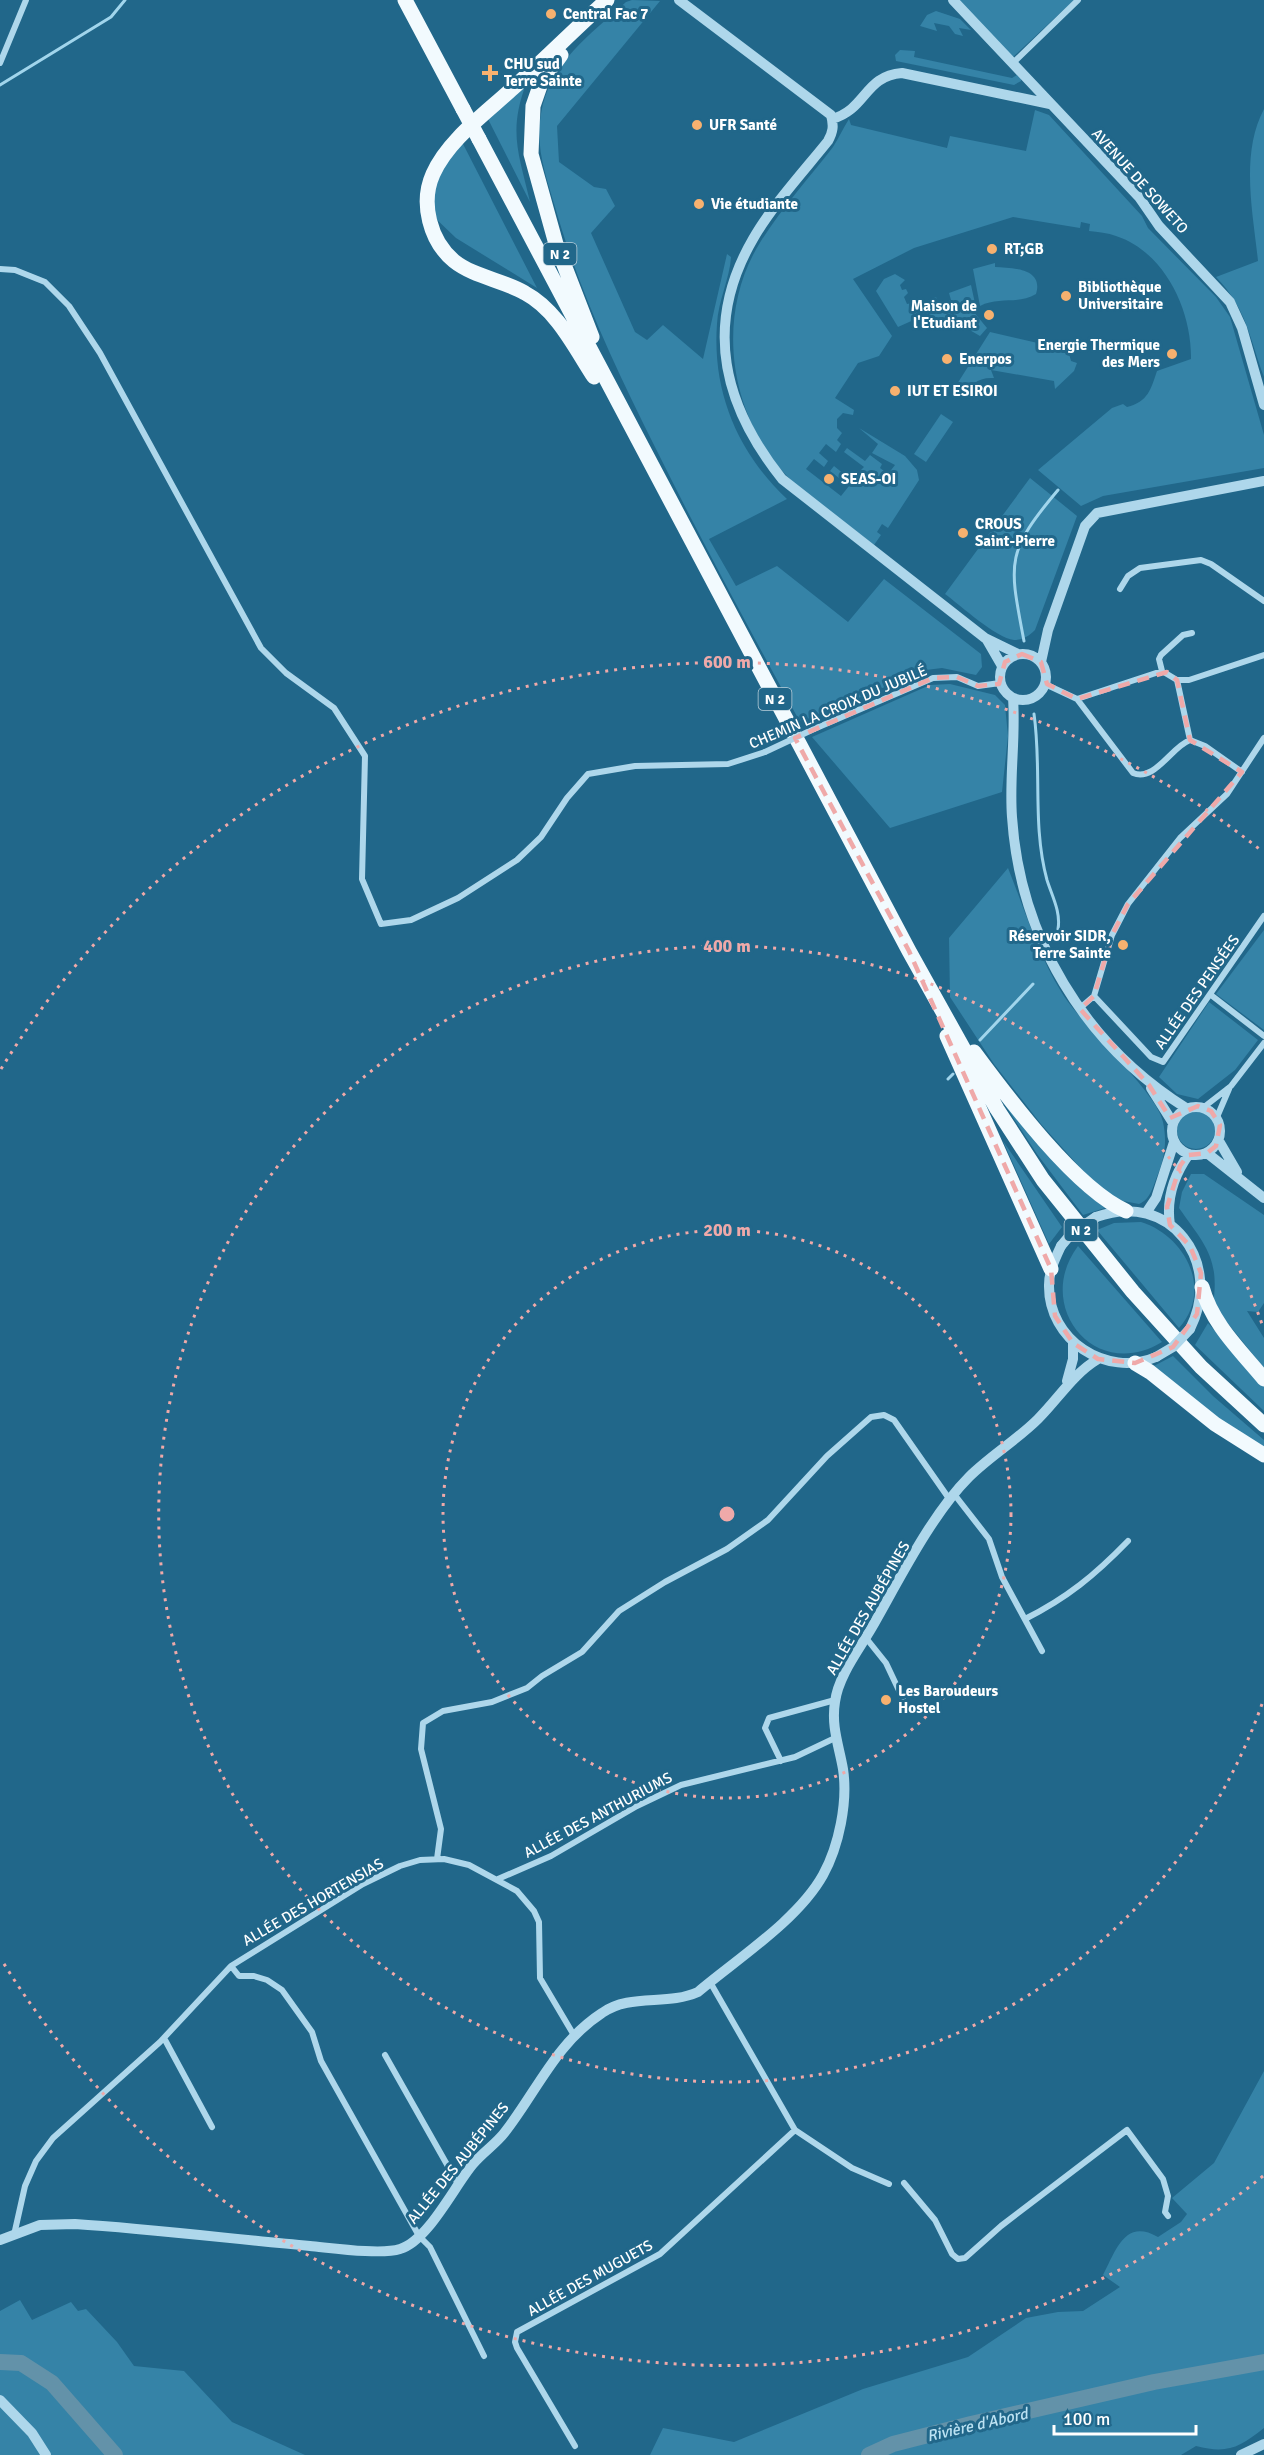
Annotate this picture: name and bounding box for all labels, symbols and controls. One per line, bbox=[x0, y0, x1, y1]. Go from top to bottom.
place label: Central Fac 7 bbox=[563, 5, 648, 23]
marker: Central Fac 7 bbox=[544, 7, 558, 21]
place label: CHU sud Terre Sainte bbox=[504, 55, 582, 90]
marker: CHU sud Terre Sainte bbox=[481, 64, 499, 82]
place label: UFR Santé bbox=[709, 116, 777, 134]
marker: UFR Santé bbox=[690, 118, 704, 132]
street label: AVENUE DE SOWETO bbox=[1088, 125, 1192, 237]
place label: Vie étudiante bbox=[711, 195, 798, 213]
marker: Vie étudiante bbox=[692, 197, 706, 211]
place label: RT;GB bbox=[1004, 240, 1044, 258]
marker: RT;GB bbox=[985, 242, 999, 256]
road number: N 2 bbox=[544, 243, 576, 265]
place label: Bibliothèque Universitaire bbox=[1078, 278, 1163, 313]
marker: Bibliothèque Universitaire bbox=[1059, 289, 1073, 303]
place label: Maison de l'Etudiant bbox=[911, 297, 977, 332]
marker: Maison de l'Etudiant bbox=[982, 308, 996, 322]
place label: Energie Thermique des Mers bbox=[1037, 336, 1160, 371]
marker: Energie Thermique des Mers bbox=[1165, 347, 1179, 361]
place label: Enerpos bbox=[959, 350, 1012, 368]
marker: Enerpos bbox=[940, 352, 954, 366]
place label: IUT ET ESIROI bbox=[907, 382, 998, 400]
marker: IUT ET ESIROI bbox=[888, 384, 902, 398]
place label: SEAS-OI bbox=[841, 470, 896, 488]
marker: SEAS-OI bbox=[822, 472, 836, 486]
place label: CROUS Saint-Pierre bbox=[975, 515, 1055, 550]
marker: CROUS Saint-Pierre bbox=[956, 526, 970, 540]
text: 600 m bbox=[703, 651, 751, 673]
street label: CHEMIN LA CROIX DU JUBILÉ bbox=[746, 660, 930, 753]
road number: N 2 bbox=[758, 688, 792, 710]
place label: Réservoir SIDR, Terre Sainte bbox=[1009, 927, 1111, 962]
street label: ALLÉE DES PENSÉES bbox=[1150, 931, 1243, 1053]
text: 400 m bbox=[703, 935, 751, 957]
marker: Réservoir SIDR, Terre Sainte bbox=[1116, 938, 1130, 952]
text: 200 m bbox=[703, 1219, 751, 1241]
road number: N 2 bbox=[1064, 1219, 1098, 1241]
centre of rings bbox=[717, 1504, 737, 1524]
street label: ALLÉE DES AUBÉPINES bbox=[822, 1538, 914, 1678]
place label: Les Baroudeurs Hostel bbox=[898, 1682, 999, 1717]
marker: Les Baroudeurs Hostel bbox=[879, 1693, 893, 1707]
street label: ALLÉE DES ANTHURIUMS bbox=[520, 1767, 675, 1862]
street label: ALLÉE DES HORTENSIAS bbox=[239, 1853, 387, 1950]
street label: ALLÉE DES AUBÉPINES bbox=[403, 2098, 513, 2227]
street label: ALLÉE DES MUGUETS bbox=[524, 2235, 656, 2320]
scale bar bbox=[1054, 2398, 1196, 2436]
water label: Rivière d'Abord bbox=[925, 2403, 1032, 2446]
text: 100 m bbox=[1063, 2408, 1110, 2430]

